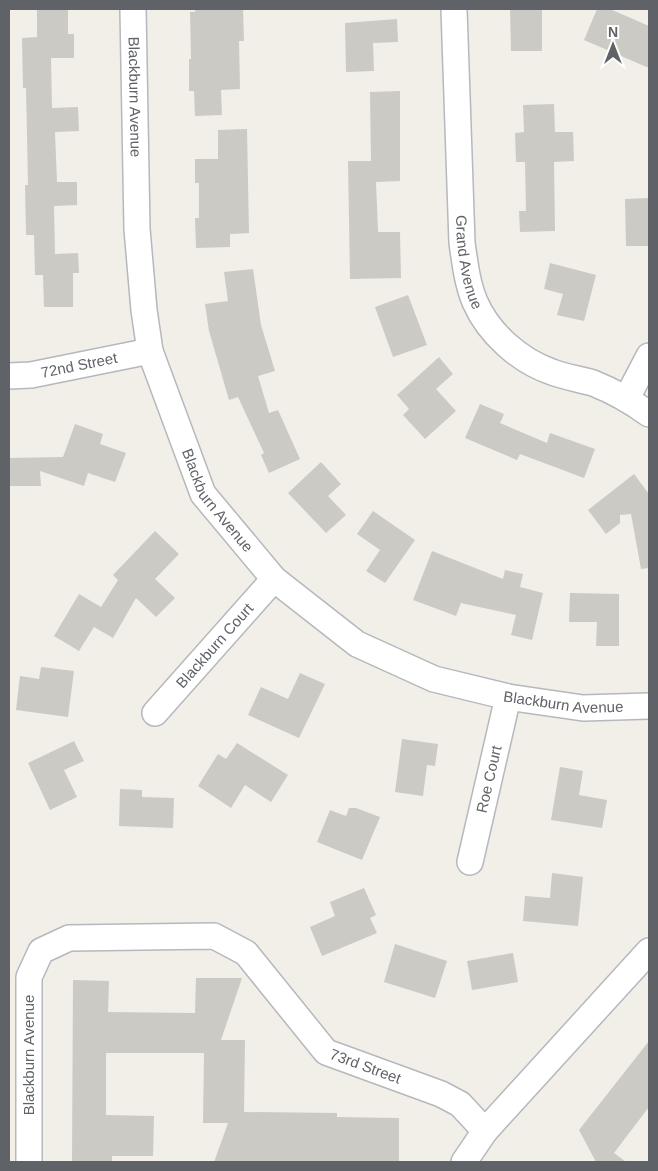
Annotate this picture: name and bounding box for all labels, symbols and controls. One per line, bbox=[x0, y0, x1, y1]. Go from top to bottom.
north arrow bbox=[588, 20, 638, 70]
text: N bbox=[608, 24, 618, 40]
street label: Blackburn Avenue bbox=[126, 36, 145, 157]
street label: Grand Avenue bbox=[453, 215, 486, 312]
street label: 72nd Street bbox=[39, 349, 119, 381]
street label: Blackburn Avenue bbox=[179, 446, 257, 555]
street label: Blackburn Court bbox=[172, 599, 257, 691]
street label: Blackburn Avenue bbox=[502, 687, 624, 716]
street label: Roe Court bbox=[473, 743, 505, 814]
street label: Blackburn Avenue bbox=[20, 995, 37, 1115]
street label: 73rd Street bbox=[328, 1045, 404, 1087]

